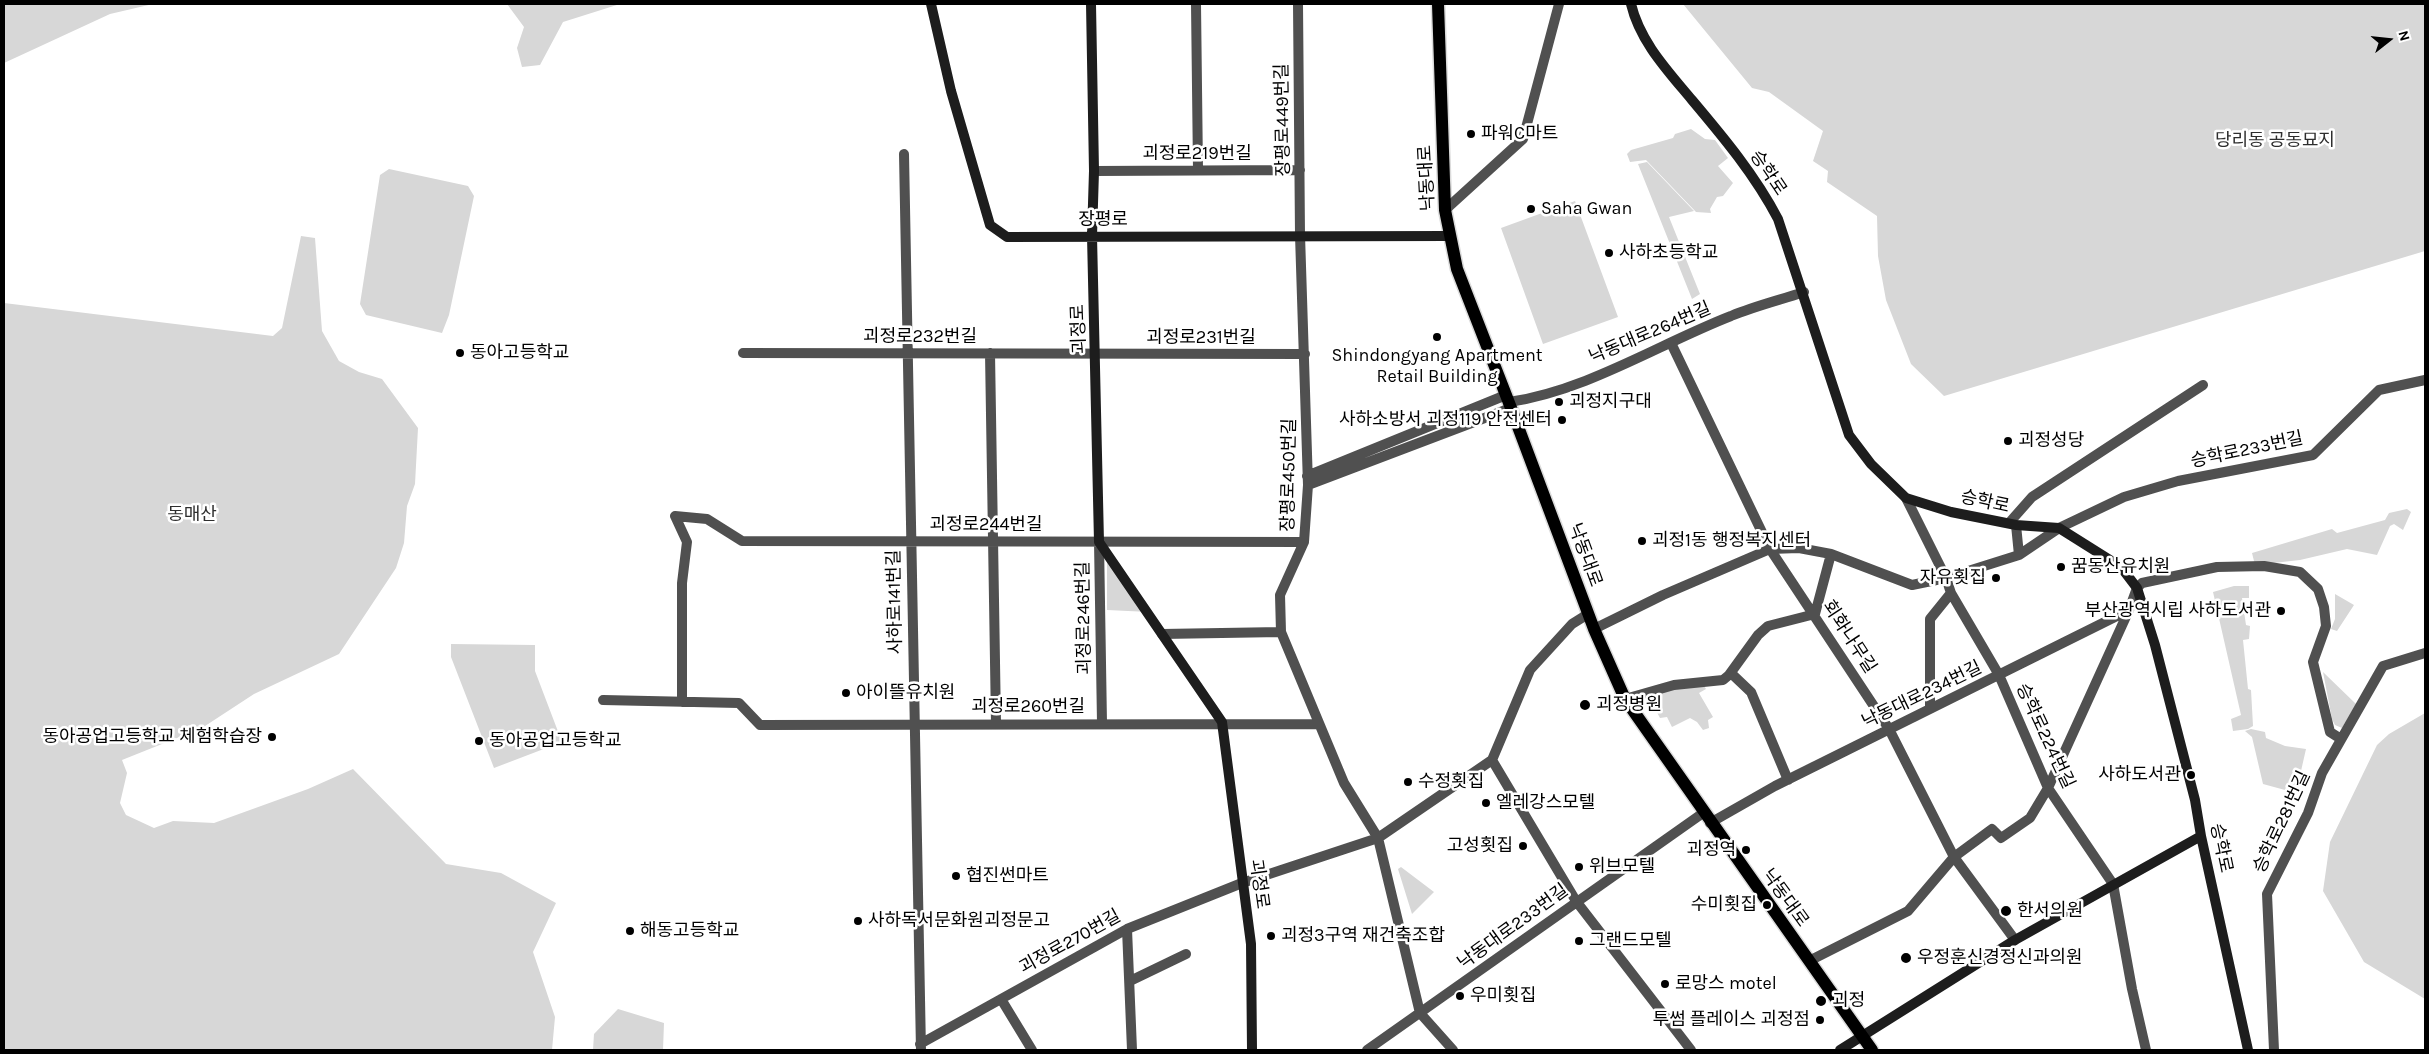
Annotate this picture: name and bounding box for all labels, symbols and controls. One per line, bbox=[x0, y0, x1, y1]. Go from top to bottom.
north arrow bbox=[2364, 15, 2414, 65]
text: N bbox=[2394, 29, 2413, 43]
street label: 장평로449번길 bbox=[1271, 63, 1295, 177]
place label: 파워C마트 bbox=[1481, 123, 1558, 145]
marker: 파워C마트 bbox=[1465, 128, 1477, 140]
park label: 당리동 공동묘지 bbox=[2215, 130, 2335, 152]
street label: 괴정로219번길 bbox=[1142, 143, 1252, 165]
street label: 낙동대로 bbox=[1414, 144, 1440, 212]
street label: 승학로 bbox=[1745, 146, 1791, 200]
place label: Saha Gwan bbox=[1541, 198, 1632, 220]
marker: Saha Gwan bbox=[1525, 203, 1537, 215]
street label: 장평로 bbox=[1078, 209, 1128, 231]
place label: 사하초등학교 bbox=[1619, 242, 1718, 264]
marker: 사하초등학교 bbox=[1603, 247, 1615, 259]
street label: 낙동대로264번길 bbox=[1586, 298, 1714, 368]
street label: 괴정로 bbox=[1067, 304, 1091, 354]
street label: 괴정로232번길 bbox=[863, 326, 977, 348]
street label: 괴정로231번길 bbox=[1146, 327, 1256, 349]
marker: Shindongyang Apartment Retail Building bbox=[1431, 331, 1443, 343]
place label: 동아고등학교 bbox=[470, 342, 569, 364]
place label: Shindongyang Apartment Retail Building bbox=[1331, 345, 1543, 388]
marker: 동아고등학교 bbox=[454, 347, 466, 359]
place label: 괴정지구대 bbox=[1569, 391, 1652, 413]
marker: 괴정지구대 bbox=[1553, 396, 1565, 408]
place label: 사하소방서 괴정119 안전센터 bbox=[1339, 409, 1552, 431]
marker: 사하소방서 괴정119 안전센터 bbox=[1556, 414, 1568, 426]
street label: 장평로450번길 bbox=[1277, 418, 1301, 532]
street label: 승학로233번길 bbox=[2189, 428, 2305, 472]
place label: 괴정성당 bbox=[2018, 430, 2084, 452]
marker: 괴정성당 bbox=[2002, 435, 2014, 447]
street label: 승학로 bbox=[1958, 486, 2012, 518]
park label: 동매산 bbox=[167, 504, 217, 526]
street label: 괴정로244번길 bbox=[929, 514, 1043, 536]
street label: 낙동대로 bbox=[1564, 520, 1606, 590]
place label: 괴정1동 행정복지센터 bbox=[1652, 530, 1811, 552]
marker: 괴정1동 행정복지센터 bbox=[1636, 535, 1648, 547]
street label: 사하로141번길 bbox=[883, 549, 907, 655]
place label: 꿈동산유치원 bbox=[2071, 556, 2170, 578]
street label: 괴정로246번길 bbox=[1072, 561, 1096, 675]
marker: 꿈동산유치원 bbox=[2055, 561, 2067, 573]
place label: 자유횟집 bbox=[1920, 567, 1986, 589]
marker: 자유횟집 bbox=[1990, 572, 2002, 584]
street label: 회화나무길 bbox=[1817, 596, 1881, 678]
place label: 부산광역시립 사하도서관 bbox=[2085, 600, 2271, 622]
marker: 부산광역시립 사하도서관 bbox=[2275, 605, 2287, 617]
street label: 낙동대로234번길 bbox=[1859, 657, 1985, 733]
street label: 승학로224번길 bbox=[2011, 680, 2079, 792]
place label: 아이뜰유치원 bbox=[856, 682, 955, 704]
marker: 아이뜰유치원 bbox=[840, 687, 852, 699]
place label: 괴정병원 bbox=[1596, 694, 1662, 716]
street label: 괴정로260번길 bbox=[971, 696, 1085, 718]
marker: 괴정병원 bbox=[1578, 698, 1592, 712]
place label: 동아공업고등학교 체험학습장 bbox=[42, 726, 262, 748]
place label: 동아공업고등학교 bbox=[489, 730, 621, 752]
marker: 동아공업고등학교 체험학습장 bbox=[266, 731, 278, 743]
marker: 동아공업고등학교 bbox=[473, 735, 485, 747]
place label: 사하도서관 bbox=[2098, 764, 2181, 786]
street label: 승학로281번길 bbox=[2249, 767, 2315, 877]
marker: 사하도서관 bbox=[2185, 769, 2197, 781]
place label: 수정횟집 bbox=[1418, 771, 1484, 793]
marker: 수정횟집 bbox=[1402, 776, 1414, 788]
place label: 엘레강스모텔 bbox=[1496, 792, 1595, 814]
marker: 엘레강스모텔 bbox=[1480, 797, 1492, 809]
street label: 승학로 bbox=[2205, 821, 2237, 875]
place label: 고성횟집 bbox=[1447, 835, 1513, 857]
place label: 괴정역 bbox=[1686, 839, 1736, 861]
marker: 고성횟집 bbox=[1517, 840, 1529, 852]
marker: 괴정역 bbox=[1740, 844, 1752, 856]
place label: 위브모텔 bbox=[1589, 856, 1655, 878]
street label: 괴정로 bbox=[1245, 858, 1273, 910]
marker: 위브모텔 bbox=[1573, 861, 1585, 873]
place label: 협진썬마트 bbox=[966, 865, 1049, 887]
street label: 낙동대로 bbox=[1757, 865, 1813, 931]
marker: 협진썬마트 bbox=[950, 870, 962, 882]
street label: 낙동대로233번길 bbox=[1454, 880, 1572, 974]
place label: 수미횟집 bbox=[1691, 894, 1757, 916]
marker: 수미횟집 bbox=[1761, 899, 1773, 911]
place label: 한서의원 bbox=[2017, 900, 2083, 922]
marker: 한서의원 bbox=[1999, 904, 2013, 918]
street label: 괴정로270번길 bbox=[1016, 905, 1124, 979]
place label: 사하독서문화원괴정문고 bbox=[868, 910, 1050, 932]
marker: 사하독서문화원괴정문고 bbox=[852, 915, 864, 927]
place label: 해동고등학교 bbox=[640, 920, 739, 942]
marker: 해동고등학교 bbox=[624, 925, 636, 937]
place label: 괴정3구역 재건축조합 bbox=[1281, 925, 1445, 947]
marker: 괴정3구역 재건축조합 bbox=[1265, 930, 1277, 942]
place label: 그랜드모텔 bbox=[1589, 930, 1672, 952]
marker: 그랜드모텔 bbox=[1573, 935, 1585, 947]
place label: 우정훈신경정신과의원 bbox=[1917, 947, 2083, 969]
marker: 우정훈신경정신과의원 bbox=[1899, 951, 1913, 965]
place label: 로망스 motel bbox=[1675, 973, 1777, 995]
marker: 로망스 motel bbox=[1659, 978, 1671, 990]
place label: 우미횟집 bbox=[1470, 985, 1536, 1007]
marker: 우미횟집 bbox=[1454, 990, 1466, 1002]
place label: 괴정 bbox=[1832, 990, 1865, 1012]
marker: 괴정 bbox=[1814, 994, 1828, 1008]
place label: 투썸 플레이스 괴정점 bbox=[1652, 1009, 1810, 1031]
marker: 투썸 플레이스 괴정점 bbox=[1814, 1014, 1826, 1026]

